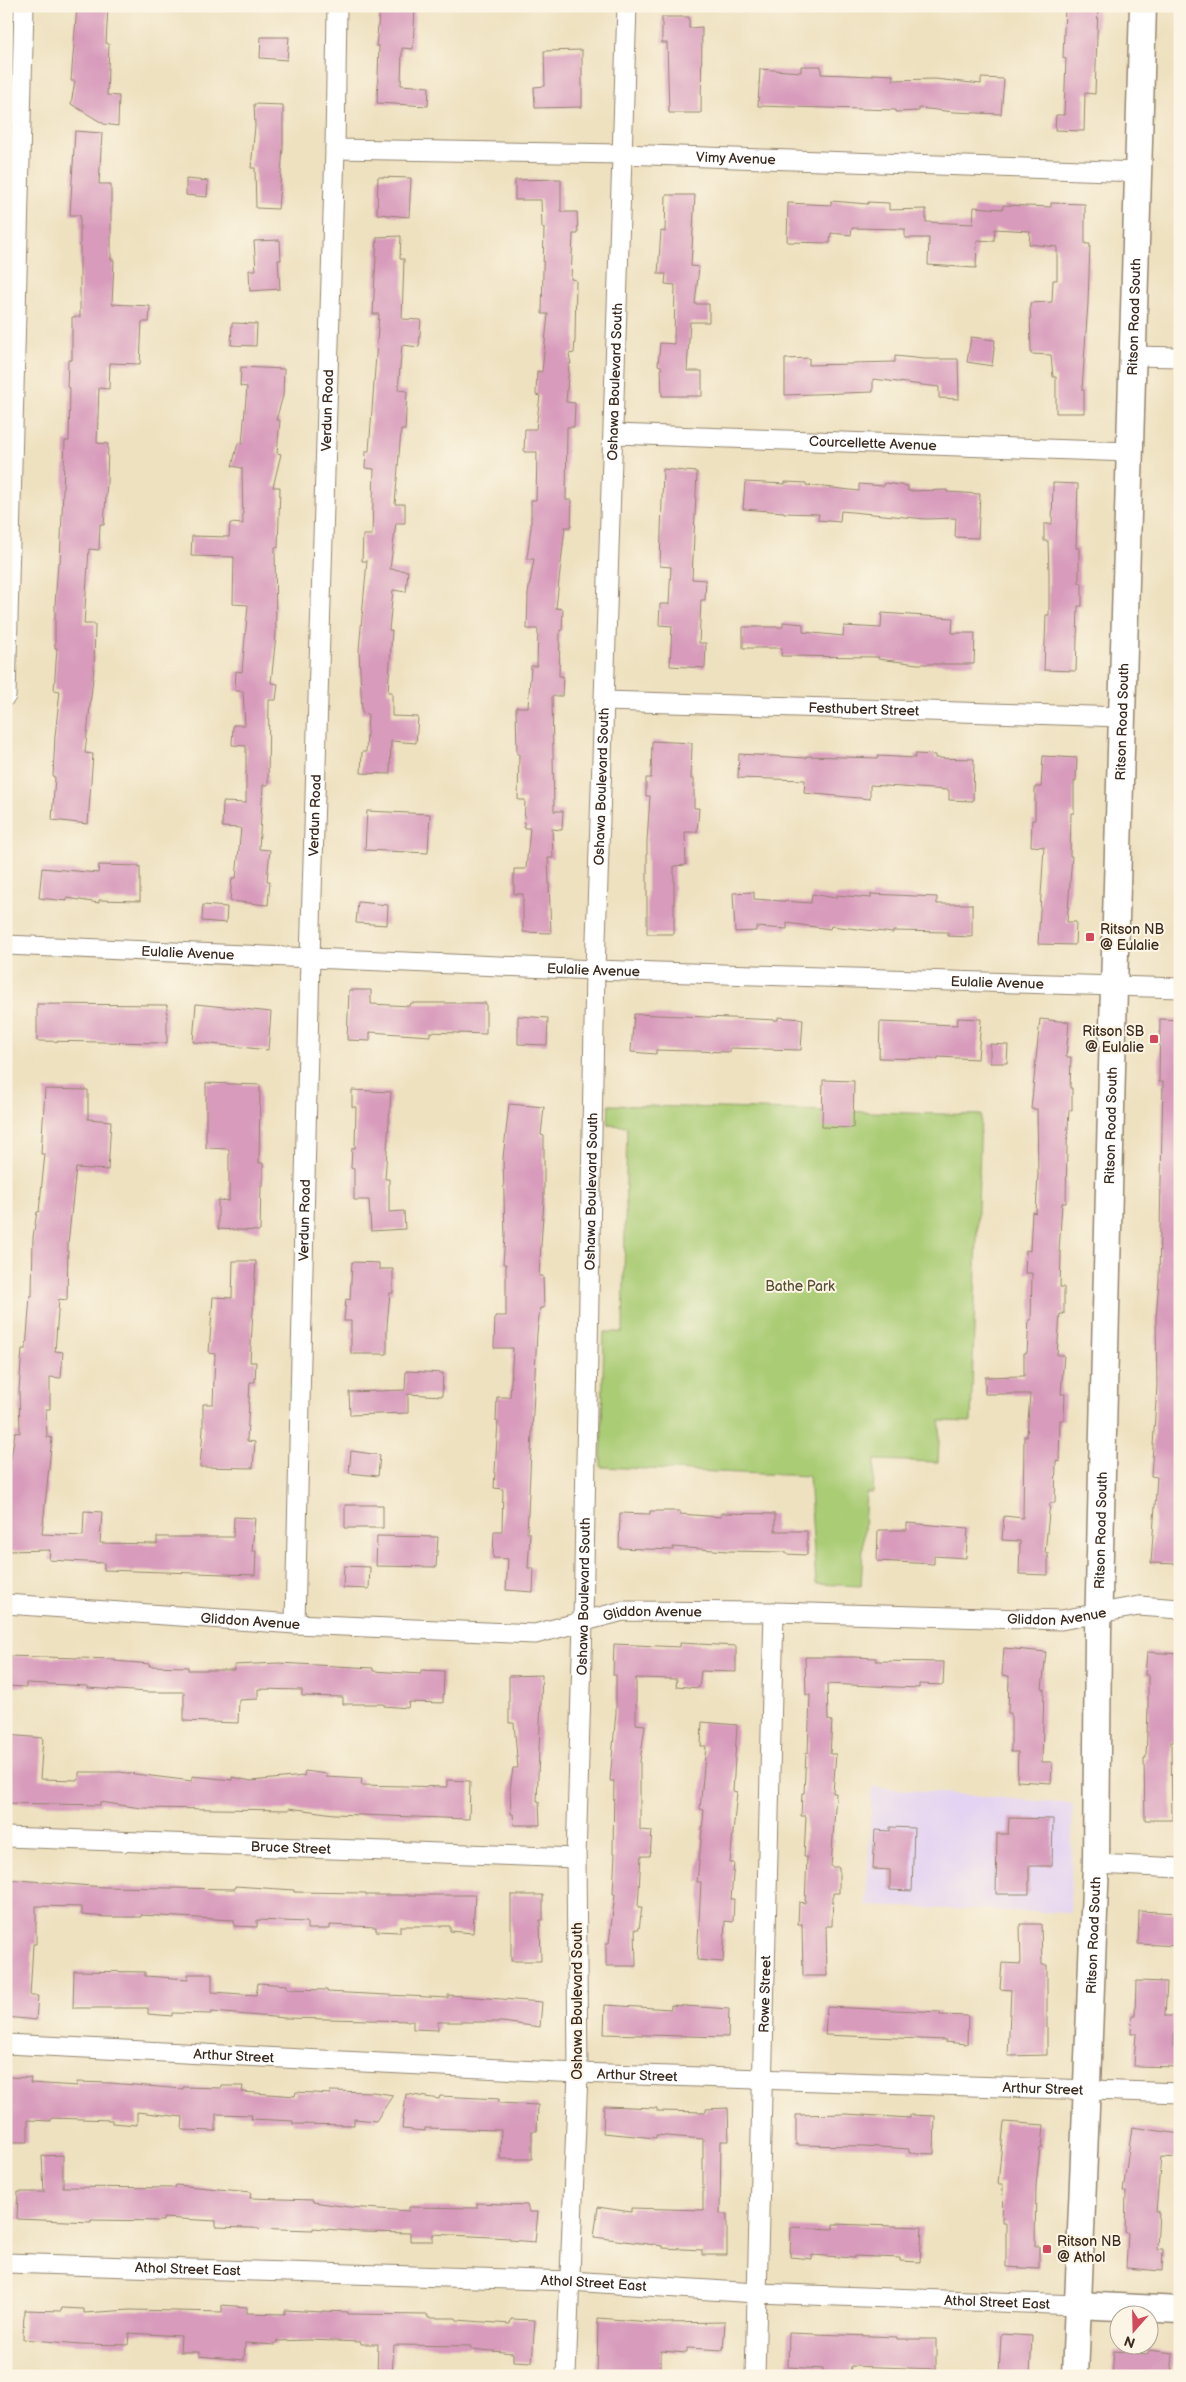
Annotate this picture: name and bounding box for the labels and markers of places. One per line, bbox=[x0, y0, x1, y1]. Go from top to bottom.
place label: Ritson NB @ Eulalie bbox=[1100, 921, 1164, 954]
marker: Ritson NB @ Eulalie bbox=[1084, 931, 1096, 943]
place label: Ritson SB @ Eulalie bbox=[1082, 1023, 1144, 1056]
marker: Ritson SB @ Eulalie bbox=[1148, 1033, 1160, 1045]
place label: Ritson NB @ Athol bbox=[1057, 2233, 1121, 2266]
marker: Ritson NB @ Athol bbox=[1041, 2243, 1053, 2255]

